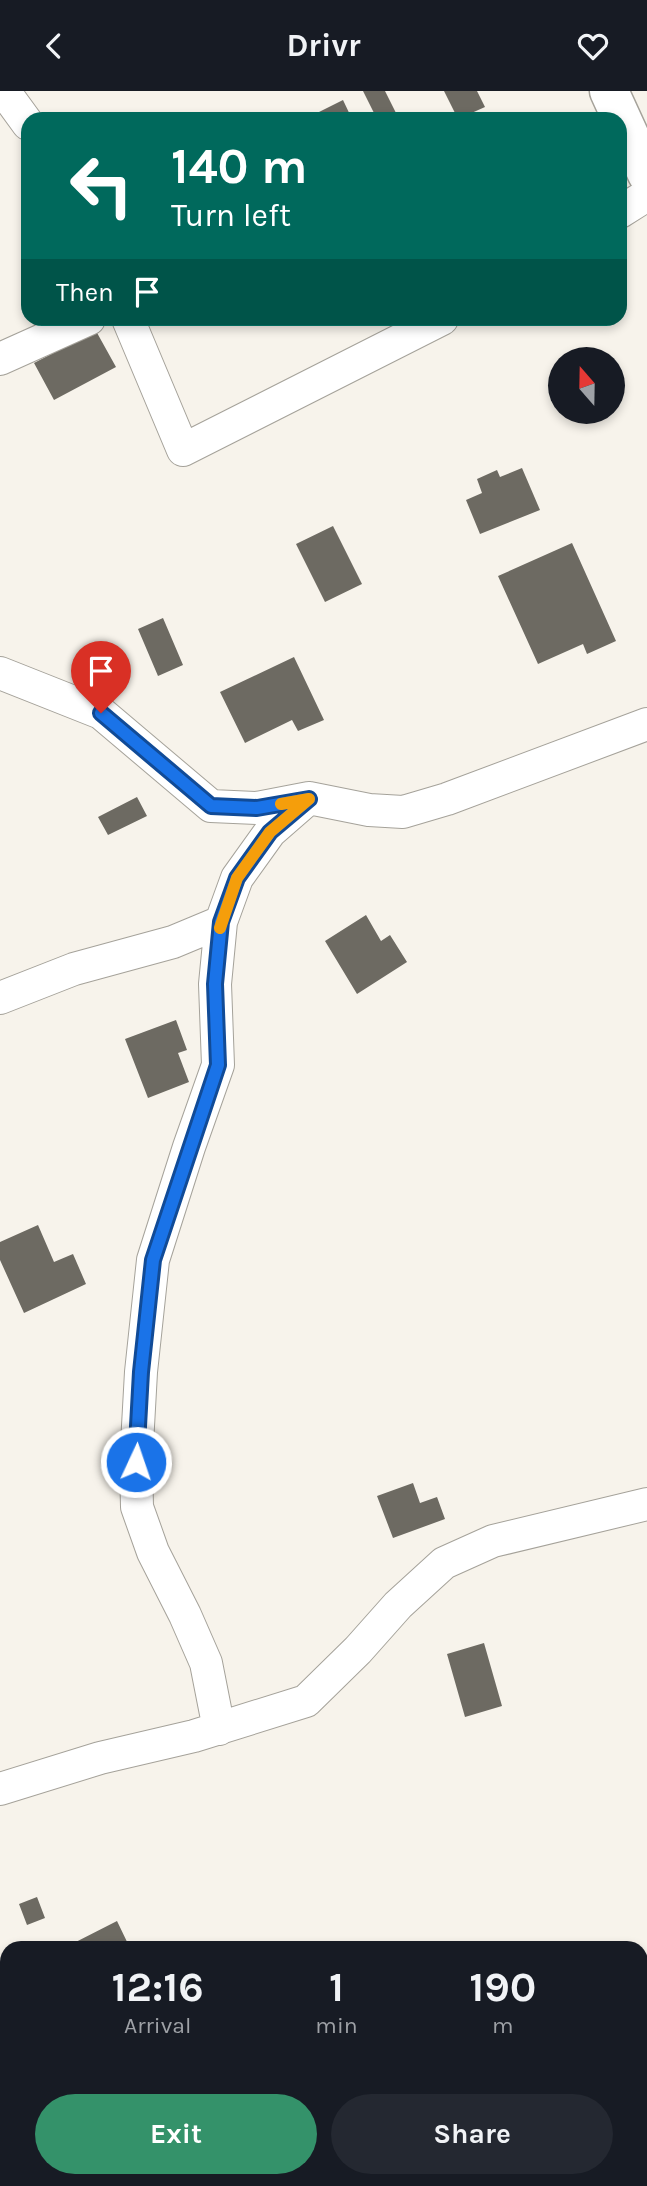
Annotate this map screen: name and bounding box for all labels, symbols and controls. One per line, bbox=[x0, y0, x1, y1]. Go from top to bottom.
icon: back bbox=[35, 27, 73, 65]
text: Drivr bbox=[286, 27, 361, 64]
icon: heart bbox=[574, 27, 612, 65]
text: 140 m bbox=[171, 138, 308, 195]
icon: left bbox=[56, 140, 147, 231]
text: Turn left bbox=[171, 197, 291, 234]
icon: arrive bbox=[128, 273, 166, 311]
text: Then bbox=[56, 277, 114, 308]
north arrow bbox=[548, 347, 625, 423]
map controls bbox=[548, 347, 625, 424]
pin bbox=[71, 641, 131, 713]
icon: arrive bbox=[82, 652, 120, 690]
position arrow bbox=[99, 1425, 173, 1499]
text: 12:16 bbox=[112, 1962, 204, 2012]
text: 1 bbox=[329, 1962, 344, 2012]
text: 190 bbox=[469, 1962, 536, 2012]
text: Arrival bbox=[124, 2012, 191, 2039]
text: min bbox=[315, 2012, 358, 2039]
text: m bbox=[492, 2012, 514, 2039]
button: Exit bbox=[35, 2094, 317, 2174]
button: Share bbox=[331, 2094, 613, 2174]

